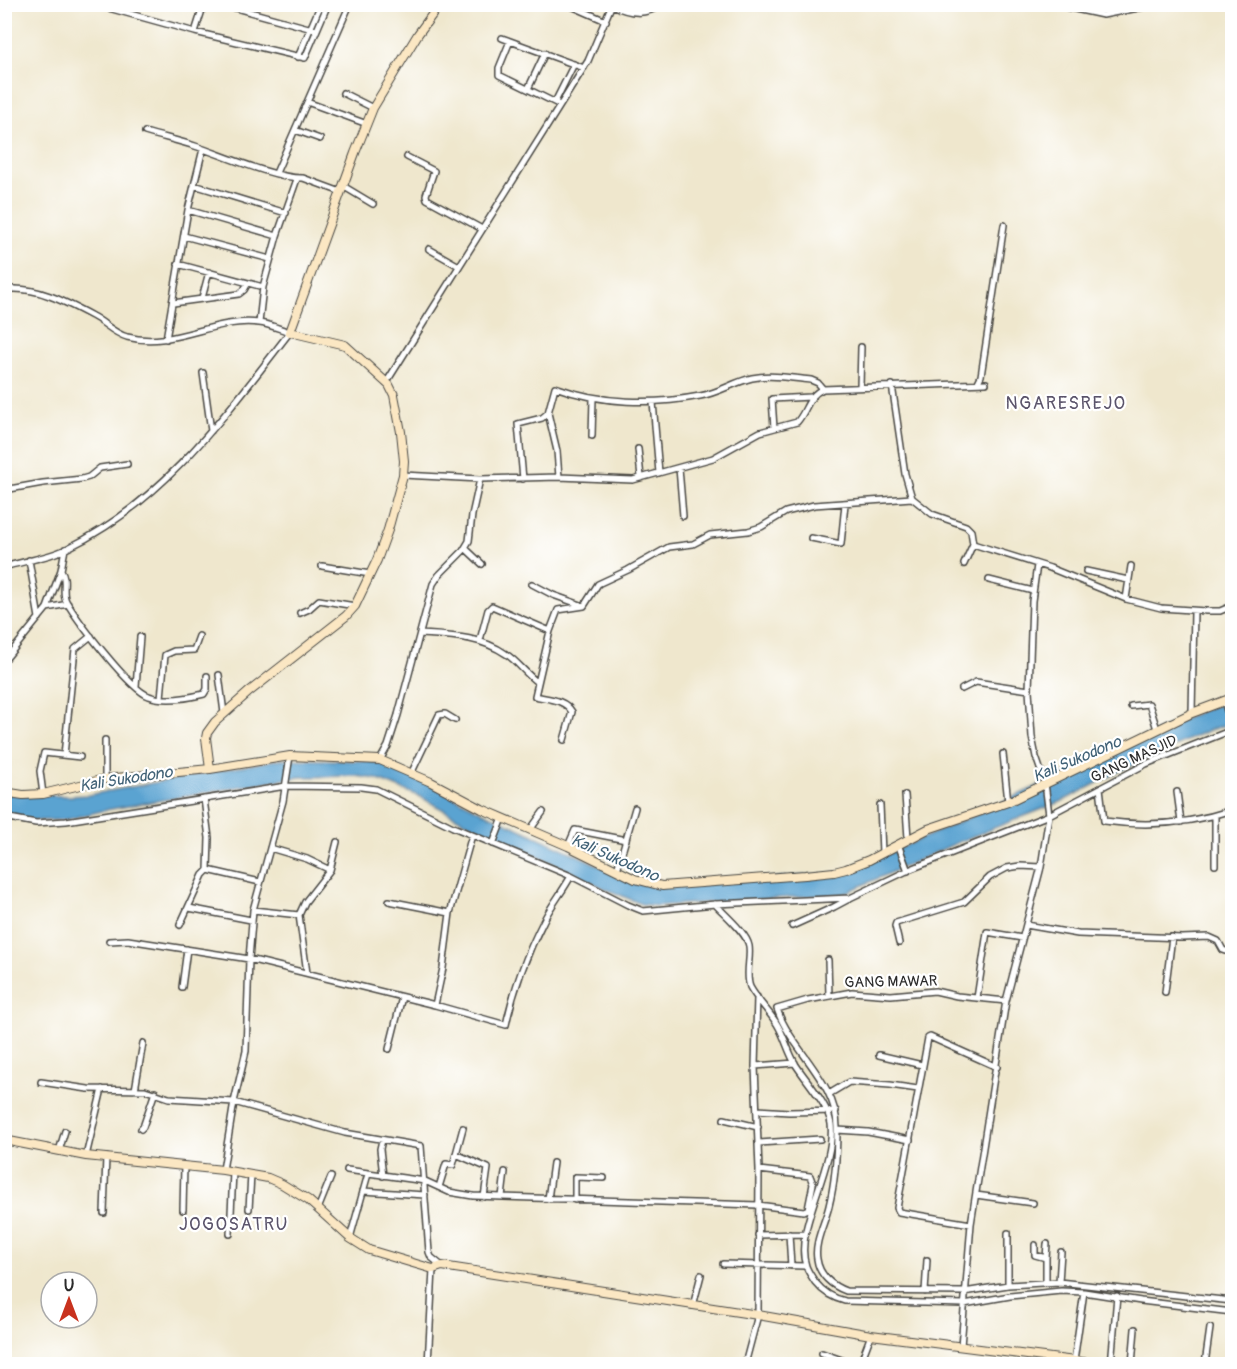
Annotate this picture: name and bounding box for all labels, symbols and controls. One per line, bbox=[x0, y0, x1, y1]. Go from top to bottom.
district label: NGARESREJO bbox=[1006, 392, 1126, 415]
water label: Kali Sukodono bbox=[1030, 731, 1125, 787]
street label: GANG MASJID bbox=[1088, 731, 1180, 787]
water label: Kali Sukodono bbox=[78, 762, 175, 796]
water label: Kali Sukodono bbox=[568, 830, 663, 887]
street label: GANG MAWAR bbox=[844, 972, 938, 992]
district label: JOGOSATRU bbox=[179, 1213, 289, 1236]
north arrow bbox=[39, 1270, 99, 1330]
text: U bbox=[64, 1276, 75, 1296]

